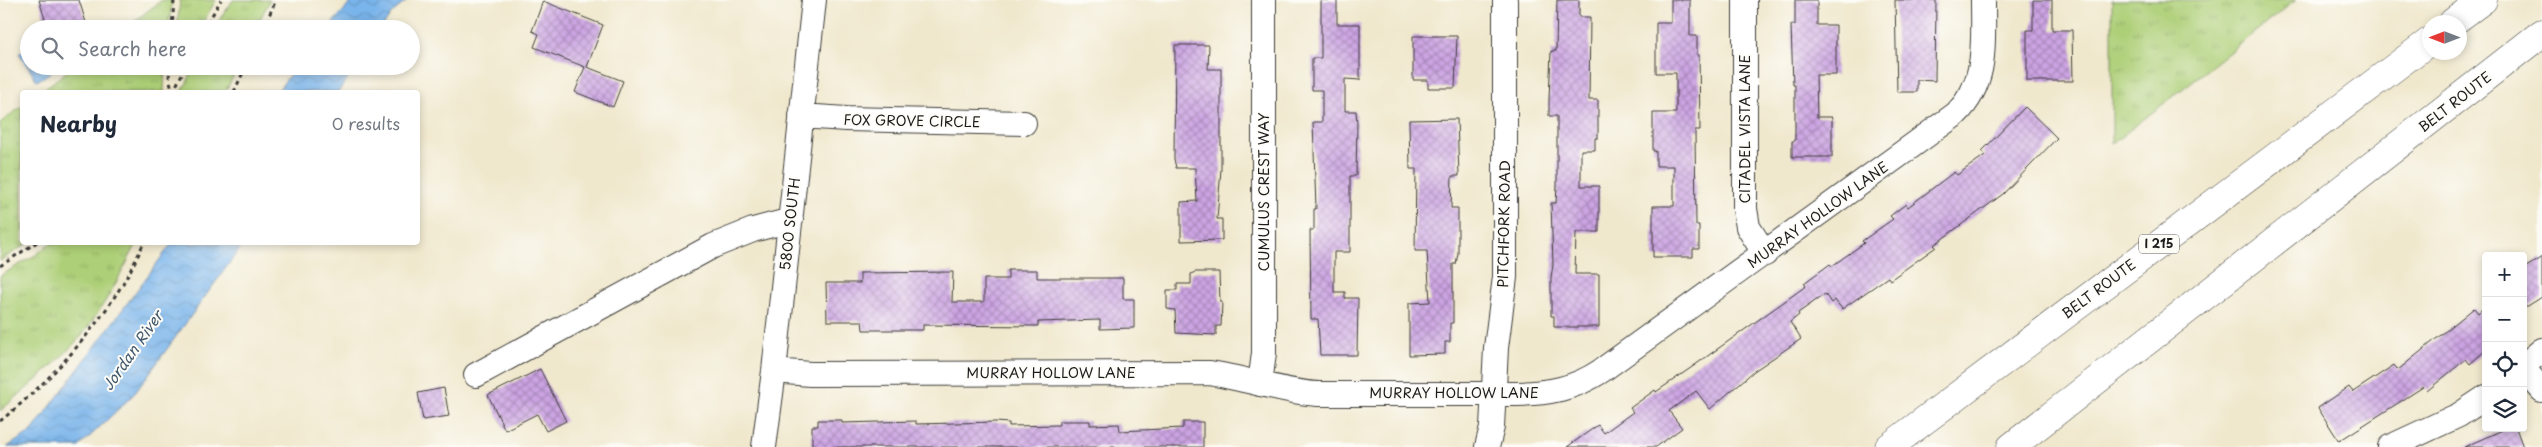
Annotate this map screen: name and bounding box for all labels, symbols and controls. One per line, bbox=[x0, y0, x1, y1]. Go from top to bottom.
north arrow bbox=[2422, 15, 2467, 60]
search box bbox=[20, 20, 420, 75]
icon: search bbox=[38, 34, 66, 62]
text: Search here bbox=[78, 34, 187, 62]
street label: CITADEL VISTA LANE bbox=[1734, 54, 1755, 204]
street label: BELT ROUTE bbox=[2414, 66, 2496, 137]
text: Nearby bbox=[40, 107, 117, 139]
street label: FOX GROVE CIRCLE bbox=[843, 109, 981, 132]
text: 0 results bbox=[332, 111, 400, 135]
street label: CUMULUS CREST WAY bbox=[1253, 113, 1274, 271]
street label: MURRAY HOLLOW LANE bbox=[1743, 156, 1892, 273]
street label: PITCHFORK ROAD bbox=[1492, 160, 1515, 288]
street label: 5800 SOUTH bbox=[774, 177, 805, 271]
road number: I 215 bbox=[2139, 234, 2179, 253]
map controls bbox=[2482, 252, 2527, 432]
button: + bbox=[2482, 252, 2527, 297]
street label: BELT ROUTE bbox=[2057, 254, 2140, 323]
button: − bbox=[2482, 297, 2527, 342]
water label: Jordan River bbox=[96, 304, 169, 395]
button: locate bbox=[2482, 342, 2527, 387]
street label: MURRAY HOLLOW LANE bbox=[966, 362, 1136, 383]
street label: MURRAY HOLLOW LANE bbox=[1369, 382, 1539, 403]
button: layers bbox=[2482, 387, 2527, 432]

